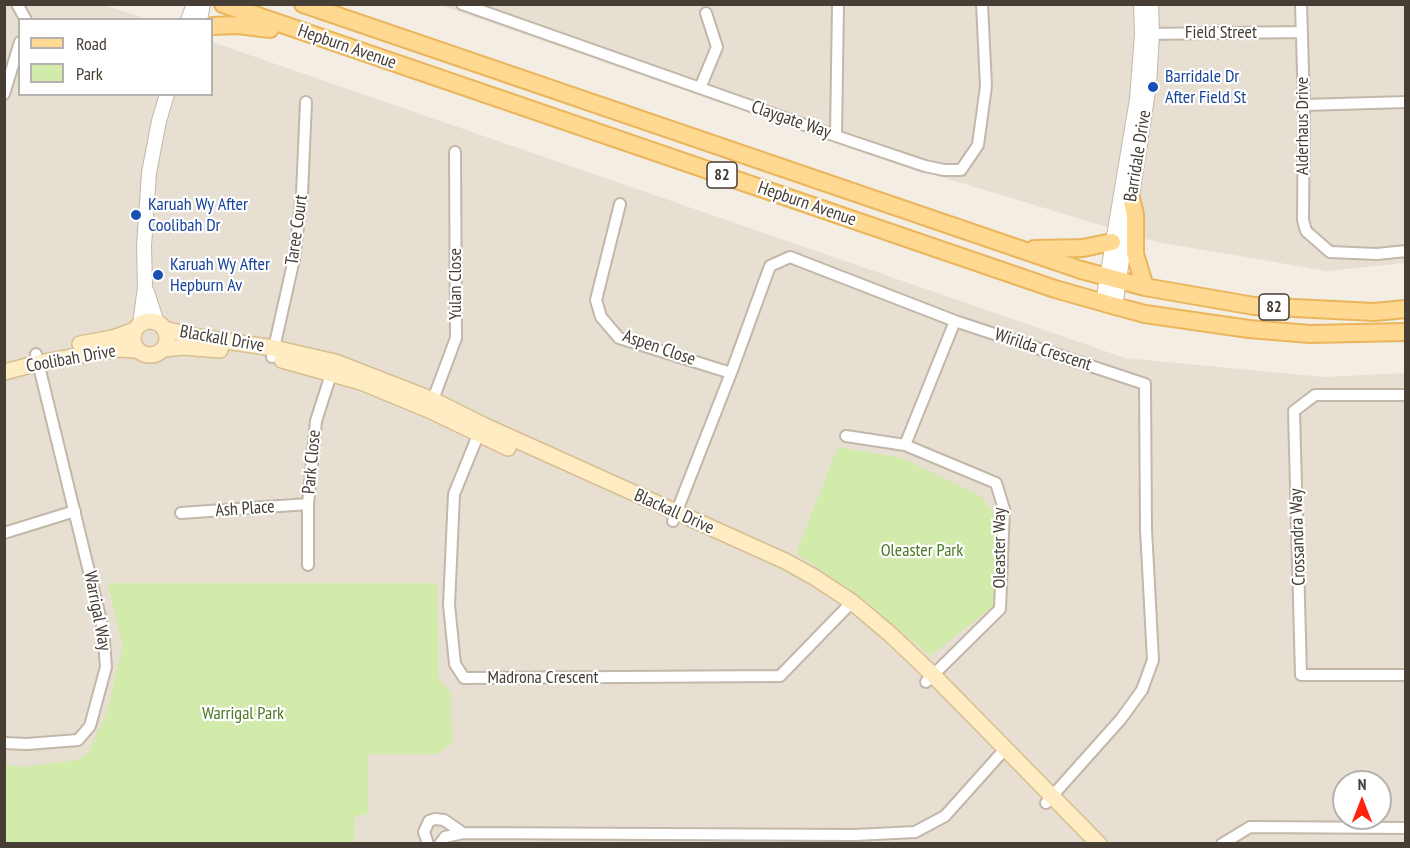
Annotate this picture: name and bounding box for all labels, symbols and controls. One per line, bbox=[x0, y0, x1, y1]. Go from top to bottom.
legend bbox=[18, 18, 213, 96]
street label: Hepburn Avenue bbox=[295, 20, 399, 74]
street label: Field Street bbox=[1185, 22, 1257, 44]
text: Road bbox=[76, 32, 107, 55]
text: Park bbox=[76, 62, 103, 85]
place label: Barridale Dr After Field St bbox=[1165, 66, 1246, 109]
street label: Alderhaus Drive bbox=[1292, 77, 1314, 175]
marker: Barridale Dr After Field St bbox=[1146, 80, 1160, 94]
street label: Claygate Way bbox=[748, 96, 834, 144]
street label: Barridale Drive bbox=[1120, 109, 1156, 203]
road number: 82 bbox=[707, 162, 737, 188]
street label: Hepburn Avenue bbox=[755, 177, 859, 231]
street label: Taree Court bbox=[281, 193, 313, 267]
place label: Karuah Wy After Coolibah Dr bbox=[148, 194, 248, 236]
marker: Karuah Wy After Coolibah Dr bbox=[129, 208, 143, 222]
street label: Yulan Close bbox=[445, 248, 467, 320]
place label: Karuah Wy After Hepburn Av bbox=[170, 254, 270, 296]
marker: Karuah Wy After Hepburn Av bbox=[151, 268, 165, 282]
road number: 82 bbox=[1259, 294, 1289, 320]
street label: Blackall Drive bbox=[178, 321, 266, 357]
street label: Wirilda Crescent bbox=[992, 324, 1094, 376]
street label: Aspen Close bbox=[620, 326, 698, 370]
street label: Coolibah Drive bbox=[24, 340, 118, 378]
street label: Park Close bbox=[298, 429, 326, 495]
street label: Blackall Drive bbox=[631, 485, 717, 539]
street label: Crossandra Way bbox=[1286, 488, 1310, 586]
street label: Ash Place bbox=[215, 496, 275, 522]
street label: Oleaster Way bbox=[989, 507, 1011, 589]
park label: Oleaster Park bbox=[881, 540, 963, 562]
street label: Warrigal Way bbox=[79, 569, 115, 653]
street label: Madrona Crescent bbox=[488, 667, 598, 689]
park label: Warrigal Park bbox=[202, 703, 284, 725]
north arrow bbox=[1332, 770, 1392, 830]
text: N bbox=[1358, 774, 1366, 794]

